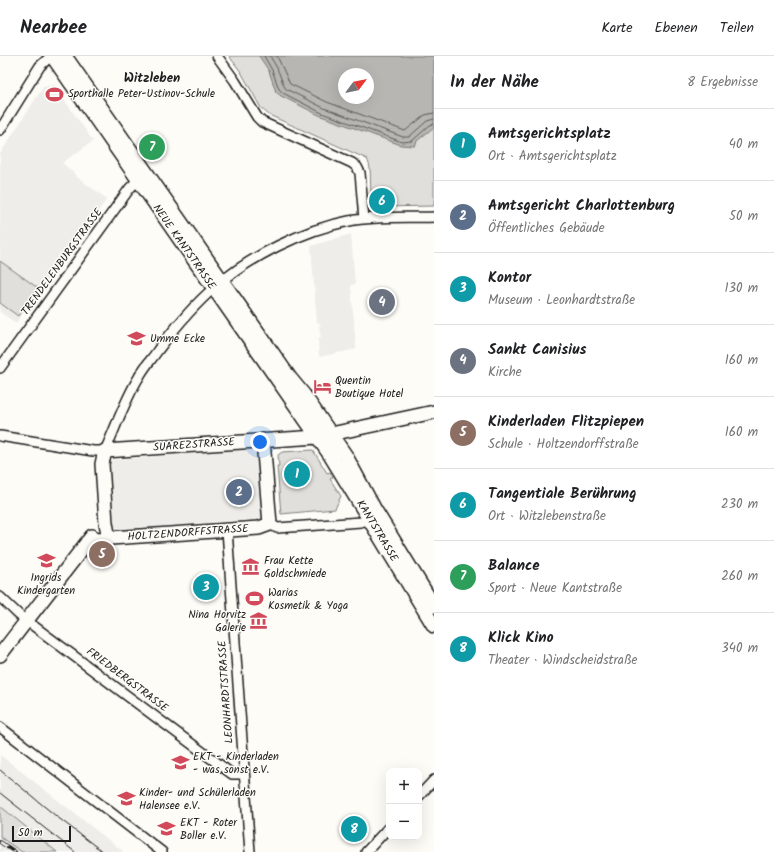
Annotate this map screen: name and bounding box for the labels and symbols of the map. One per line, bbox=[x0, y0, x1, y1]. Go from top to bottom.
district label: Witzleben bbox=[124, 68, 180, 89]
north arrow bbox=[338, 68, 374, 104]
sports icon: Sporthalle Peter-Ustinov-Schule bbox=[45, 84, 65, 104]
place label: Sporthalle Peter-Ustinov-Schule bbox=[68, 85, 215, 103]
pin: 7 bbox=[139, 132, 165, 162]
pin: 6 bbox=[369, 186, 395, 216]
street label: NEUE KANTSTRASSE bbox=[148, 201, 221, 294]
street label: TRENDELENBURGSTRASSE bbox=[17, 204, 108, 320]
pin: 4 bbox=[369, 287, 395, 317]
school or university icon: Umme Ecke bbox=[127, 329, 147, 349]
place label: Umme Ecke bbox=[150, 330, 205, 348]
place label: Quentin Boutique Hotel bbox=[335, 372, 404, 403]
hotel icon: Quentin Boutique Hotel bbox=[312, 377, 332, 397]
your location bbox=[250, 432, 270, 452]
street label: SUAREZSTRASSE bbox=[153, 433, 236, 457]
pin: 1 bbox=[284, 459, 310, 489]
pin: 2 bbox=[226, 477, 252, 507]
street label: KANTSTRASSE bbox=[351, 497, 403, 566]
street label: HOLTZENDORFFSTRASSE bbox=[127, 520, 250, 546]
pin: 5 bbox=[89, 539, 115, 569]
school or university icon: Ingrids Kindergarten bbox=[36, 550, 56, 570]
place label: Frau Kette Goldschmiede bbox=[264, 552, 326, 583]
museum icon: Frau Kette Goldschmiede bbox=[241, 557, 261, 577]
place label: Ingrids Kindergarten bbox=[17, 569, 75, 600]
pin: 3 bbox=[193, 572, 219, 602]
place label: Warias Kosmetik & Yoga bbox=[268, 584, 348, 615]
sports icon: Warias Kosmetik & Yoga bbox=[245, 589, 265, 609]
place label: Nina Horvitz Galerie bbox=[188, 606, 246, 637]
museum icon: Nina Horvitz Galerie bbox=[249, 611, 269, 631]
street label: LEONHARDTSTRASSE bbox=[213, 639, 239, 744]
street label: FRIEDBERGSTRASSE bbox=[82, 643, 172, 717]
place label: EKT - Kinderladen - was sonst e.V. bbox=[193, 748, 279, 779]
school or university icon: EKT - Kinderladen - was sonst e.V. bbox=[170, 753, 190, 773]
place label: Kinder- und Schülerladen Halensee e.V. bbox=[139, 784, 256, 815]
school or university icon: Kinder- und Schülerladen Halensee e.V. bbox=[116, 789, 136, 809]
place label: EKT - Roter Boller e.V. bbox=[180, 814, 238, 845]
pin: 8 bbox=[341, 814, 367, 844]
school or university icon: EKT - Roter Boller e.V. bbox=[157, 819, 177, 839]
scale bar bbox=[12, 824, 71, 843]

